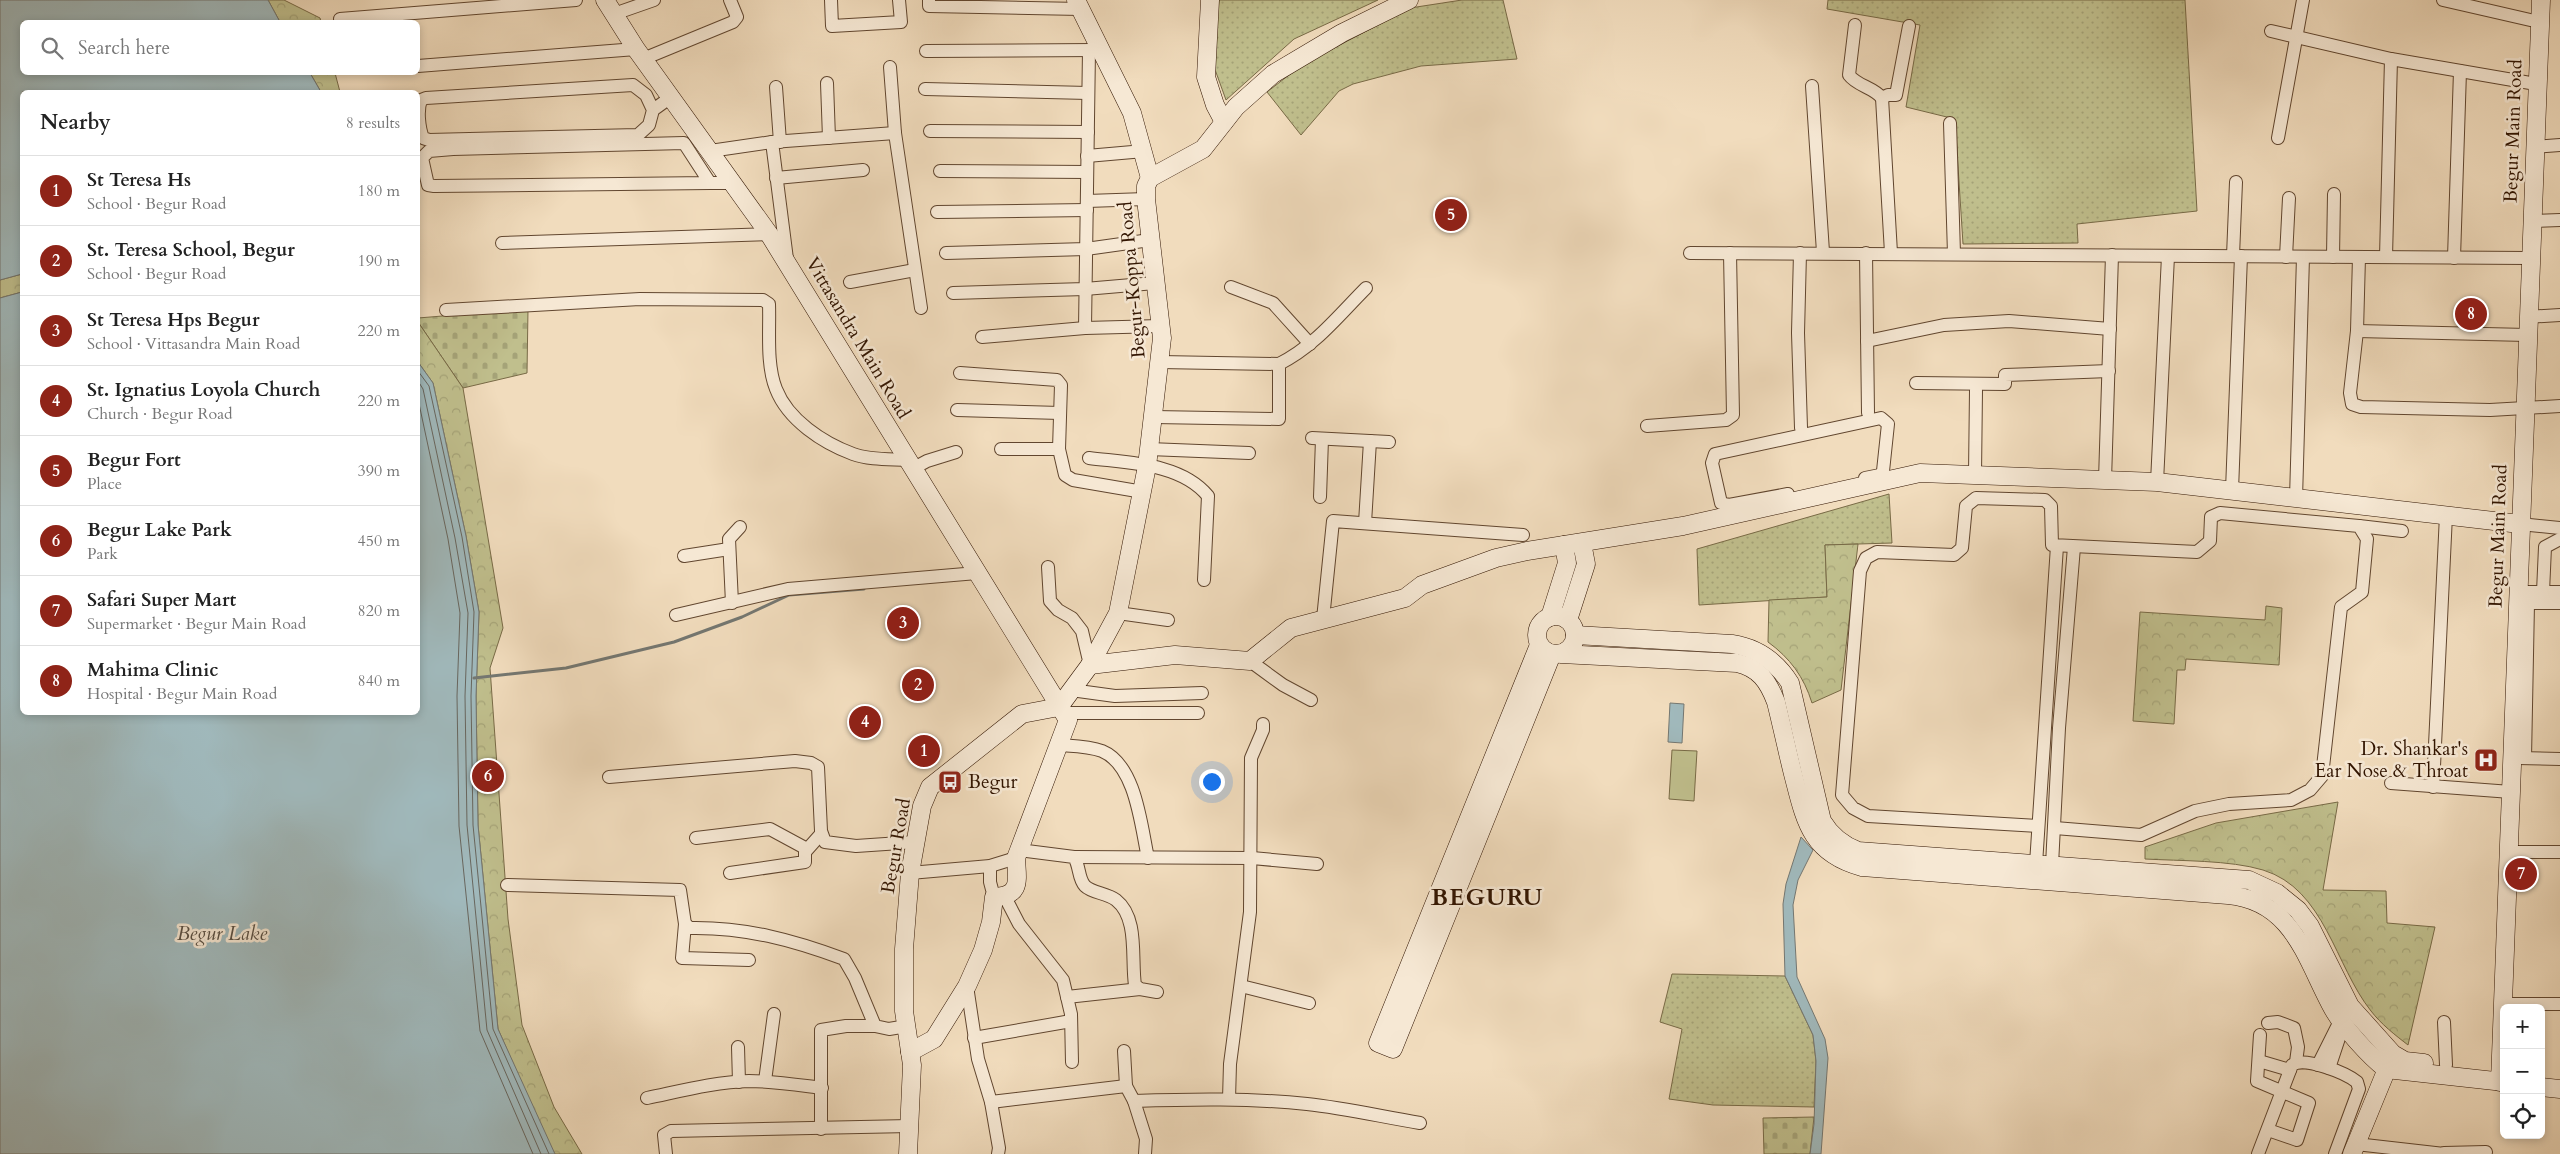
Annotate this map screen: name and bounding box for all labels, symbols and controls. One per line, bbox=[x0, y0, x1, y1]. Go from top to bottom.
search box bbox=[20, 20, 420, 75]
icon: search bbox=[38, 34, 66, 62]
text: Search here bbox=[78, 35, 170, 61]
street label: Begur Main Road bbox=[2497, 59, 2529, 203]
text: Nearby bbox=[40, 108, 111, 137]
text: 8 results bbox=[346, 112, 400, 134]
text: St Teresa Hs bbox=[87, 167, 191, 193]
text: 1 bbox=[52, 180, 60, 202]
text: 180 m bbox=[358, 180, 400, 202]
text: School · Begur Road bbox=[87, 193, 226, 215]
pin: 5 bbox=[1435, 196, 1467, 234]
street label: Begur-Koppa Road bbox=[1112, 200, 1152, 360]
text: St. Teresa School, Begur bbox=[87, 237, 295, 263]
text: 2 bbox=[52, 250, 60, 272]
text: 190 m bbox=[358, 250, 400, 272]
street label: Vittasandra Main Road bbox=[799, 252, 917, 424]
text: School · Begur Road bbox=[87, 263, 226, 285]
pin: 8 bbox=[2455, 295, 2487, 333]
text: St Teresa Hps Begur bbox=[87, 307, 260, 333]
text: 3 bbox=[52, 320, 60, 342]
text: 220 m bbox=[358, 320, 400, 342]
text: School · Vittasandra Main Road bbox=[87, 333, 300, 355]
text: St. Ignatius Loyola Church bbox=[87, 377, 320, 403]
text: 4 bbox=[52, 390, 60, 412]
text: 220 m bbox=[358, 390, 400, 412]
text: Church · Begur Road bbox=[87, 403, 233, 425]
text: Begur Fort bbox=[87, 447, 181, 473]
text: 5 bbox=[52, 460, 60, 482]
text: 390 m bbox=[358, 460, 400, 482]
street label: Begur Main Road bbox=[2482, 464, 2514, 608]
text: Place bbox=[87, 473, 122, 495]
text: Begur Lake Park bbox=[87, 517, 232, 543]
text: 6 bbox=[52, 530, 60, 552]
text: 450 m bbox=[358, 530, 400, 552]
text: Park bbox=[87, 543, 118, 565]
text: Safari Super Mart bbox=[87, 587, 236, 613]
text: 7 bbox=[52, 600, 60, 622]
text: 820 m bbox=[358, 600, 400, 622]
pin: 3 bbox=[887, 604, 919, 642]
text: Supermarket · Begur Main Road bbox=[87, 613, 306, 635]
text: Mahima Clinic bbox=[87, 657, 219, 683]
pin: 2 bbox=[902, 666, 934, 704]
text: 8 bbox=[52, 670, 60, 692]
text: 840 m bbox=[358, 670, 400, 692]
text: Hospital · Begur Main Road bbox=[87, 683, 277, 705]
pin: 4 bbox=[849, 703, 881, 741]
pin: 1 bbox=[908, 732, 940, 770]
place label: Dr. Shankar's Ear Nose & Throat bbox=[2314, 736, 2468, 784]
hospital icon: Dr. Shankar's Ear Nose & Throat bbox=[2473, 747, 2499, 773]
pin: 6 bbox=[472, 757, 504, 795]
bus stop icon: Begur bbox=[937, 769, 963, 795]
place label: Begur bbox=[968, 769, 1018, 795]
your location bbox=[1199, 769, 1225, 795]
street label: Begur Road bbox=[875, 796, 917, 896]
pin: 7 bbox=[2505, 855, 2537, 893]
district label: BEGURU bbox=[1431, 881, 1543, 914]
water label: Begur Lake bbox=[177, 920, 268, 947]
map controls bbox=[2500, 1004, 2545, 1139]
button: + bbox=[2500, 1004, 2545, 1049]
button: − bbox=[2500, 1049, 2545, 1094]
button: locate bbox=[2500, 1094, 2545, 1139]

